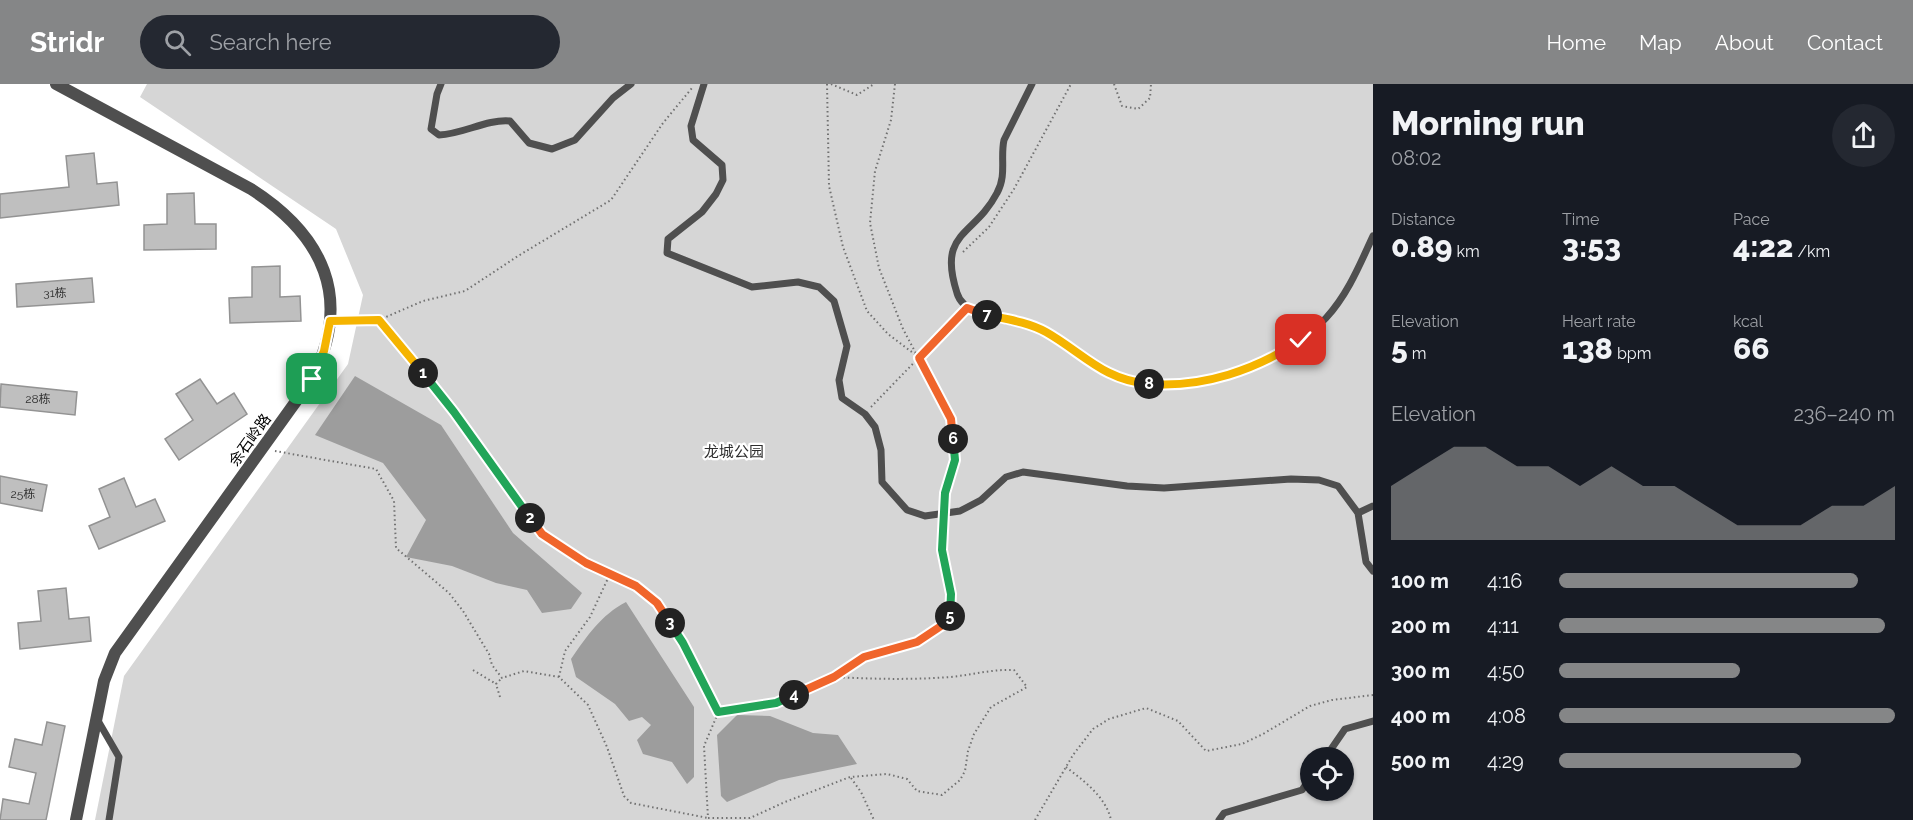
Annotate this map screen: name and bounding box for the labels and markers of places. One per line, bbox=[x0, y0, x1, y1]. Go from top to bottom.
pin: 7 bbox=[972, 300, 1002, 330]
pin bbox=[1275, 314, 1326, 365]
pin bbox=[286, 353, 337, 404]
pin: 1 bbox=[408, 358, 438, 388]
pin: 8 bbox=[1134, 369, 1164, 399]
pin: 6 bbox=[938, 424, 968, 454]
pin: 2 bbox=[515, 503, 545, 533]
pin: 5 bbox=[935, 601, 965, 631]
pin: 3 bbox=[655, 608, 685, 638]
pin: 4 bbox=[779, 680, 809, 710]

